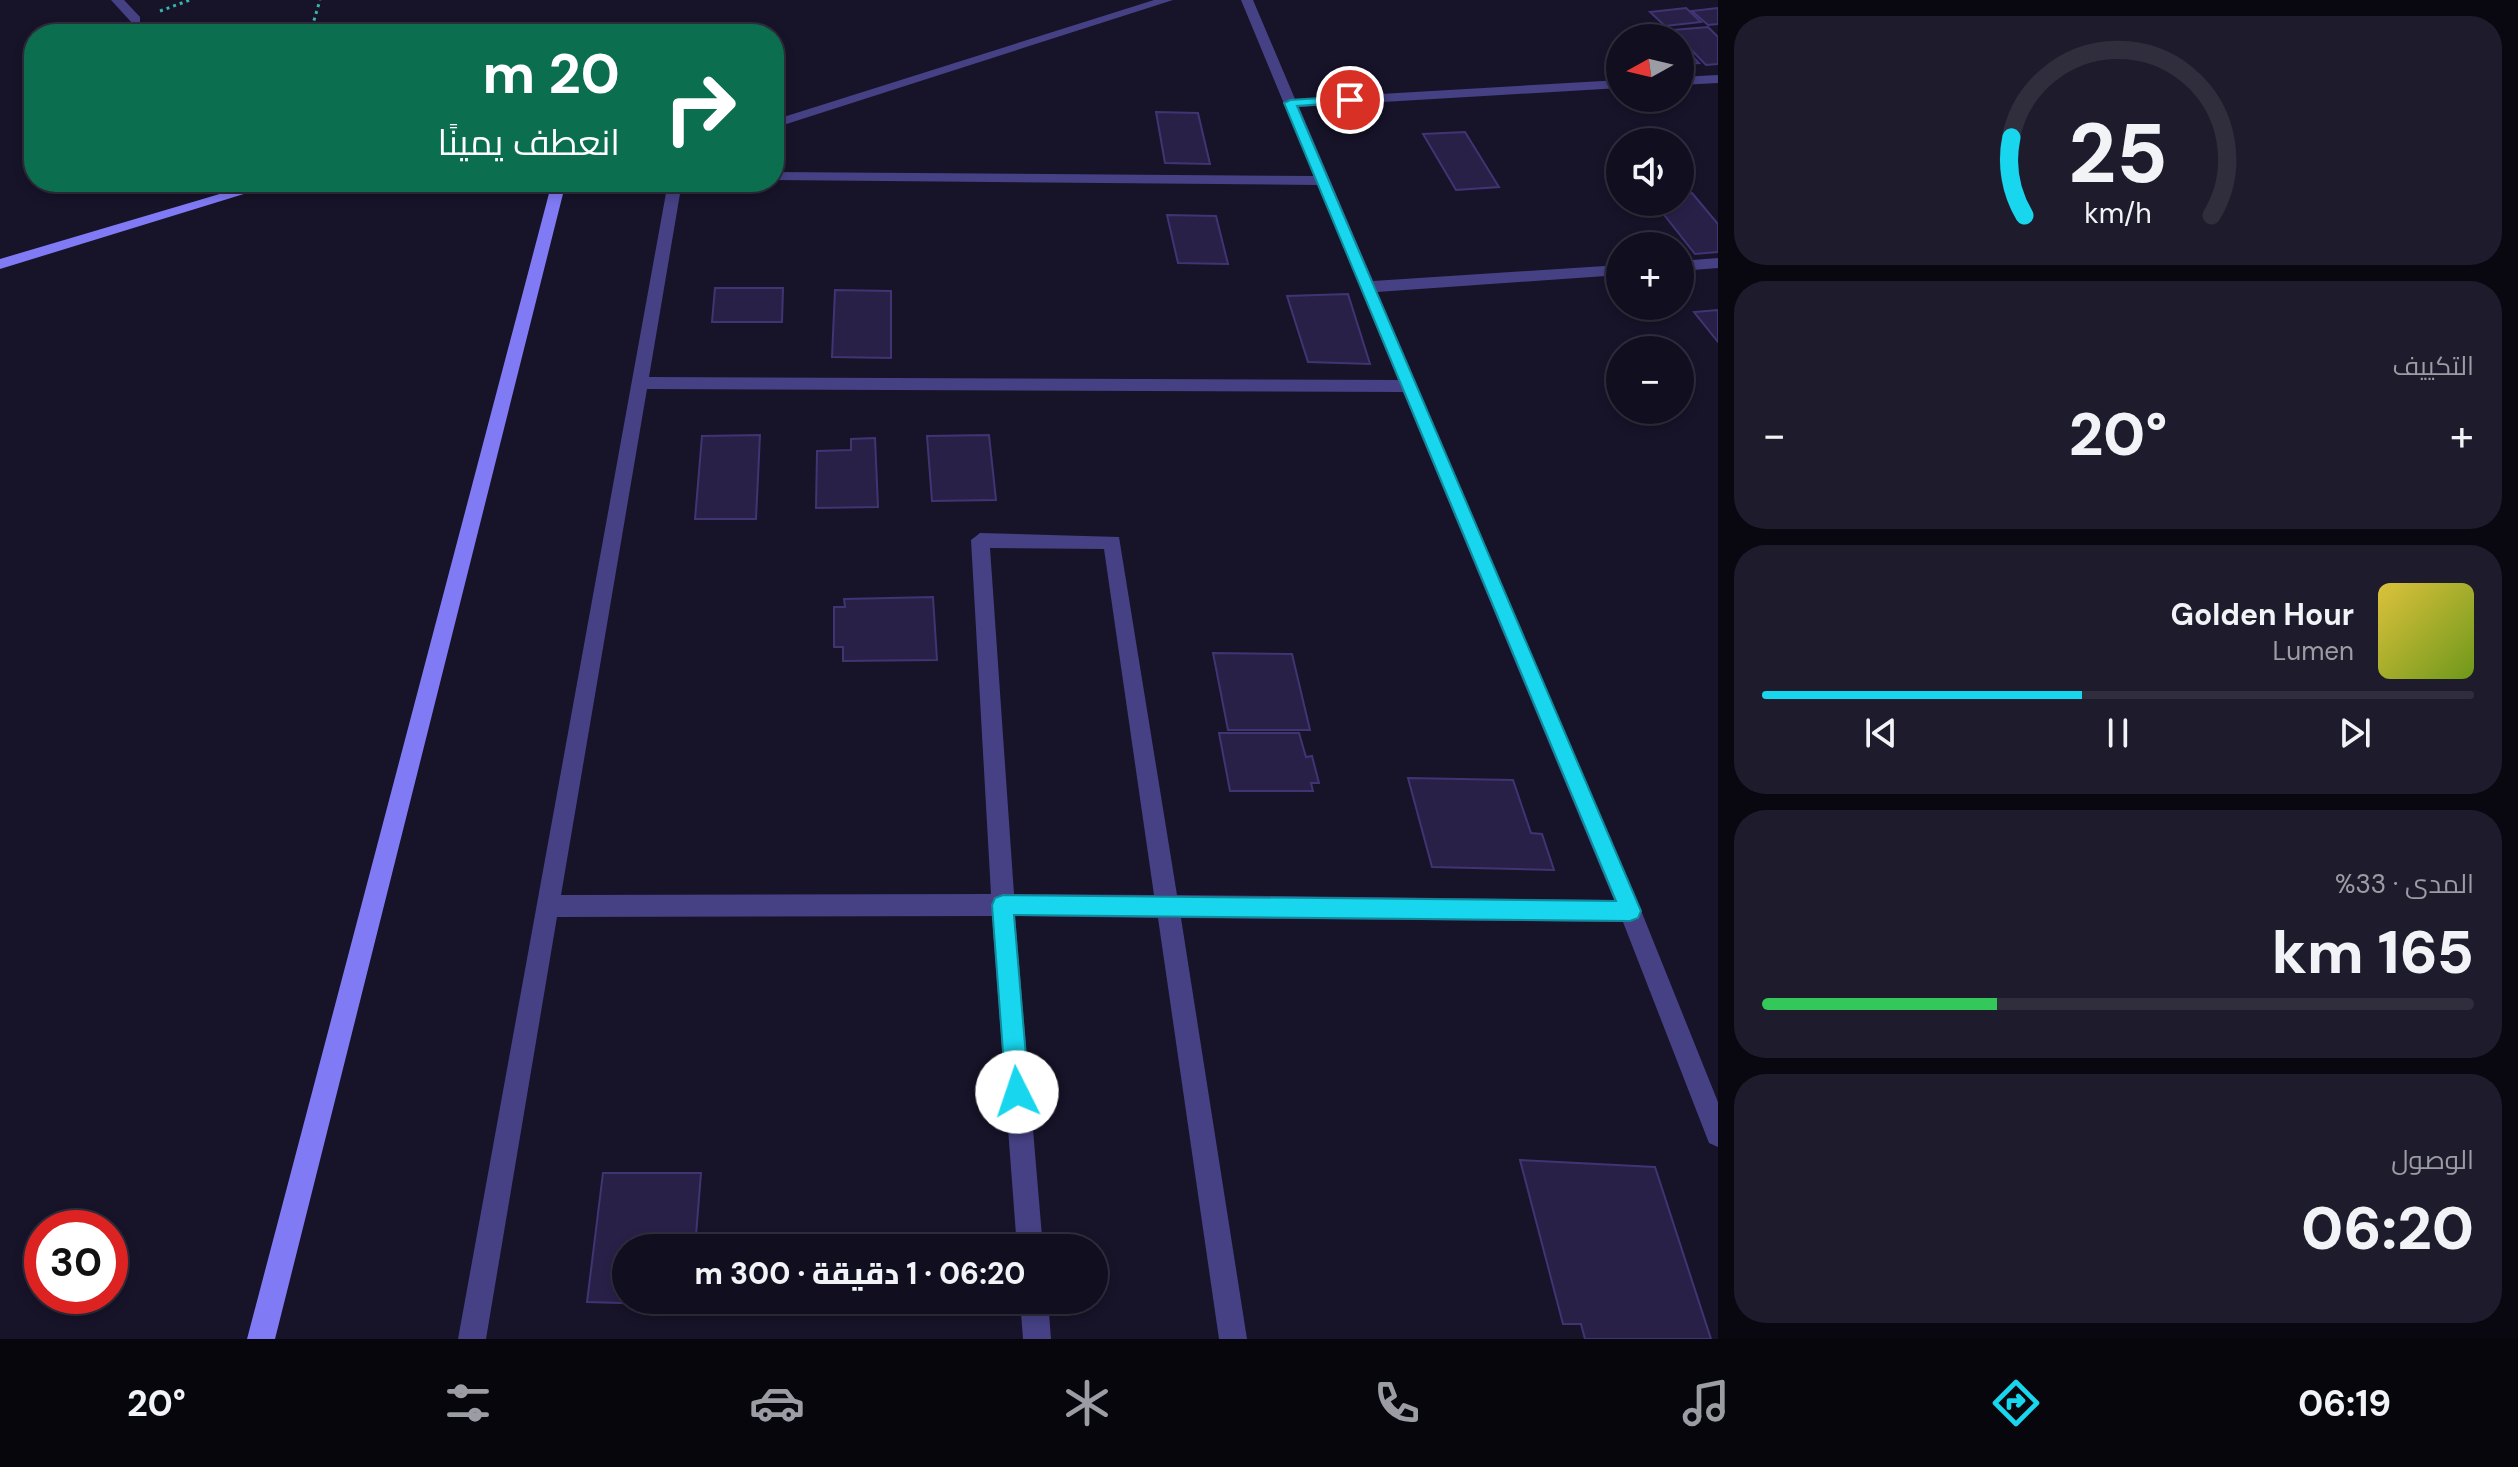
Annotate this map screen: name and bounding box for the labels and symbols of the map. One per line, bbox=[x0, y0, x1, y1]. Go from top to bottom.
north arrow bbox=[1606, 24, 1694, 112]
pin bbox=[1316, 66, 1384, 134]
position arrow bbox=[975, 1050, 1059, 1134]
speed limit sign: 30 bbox=[24, 1210, 128, 1314]

